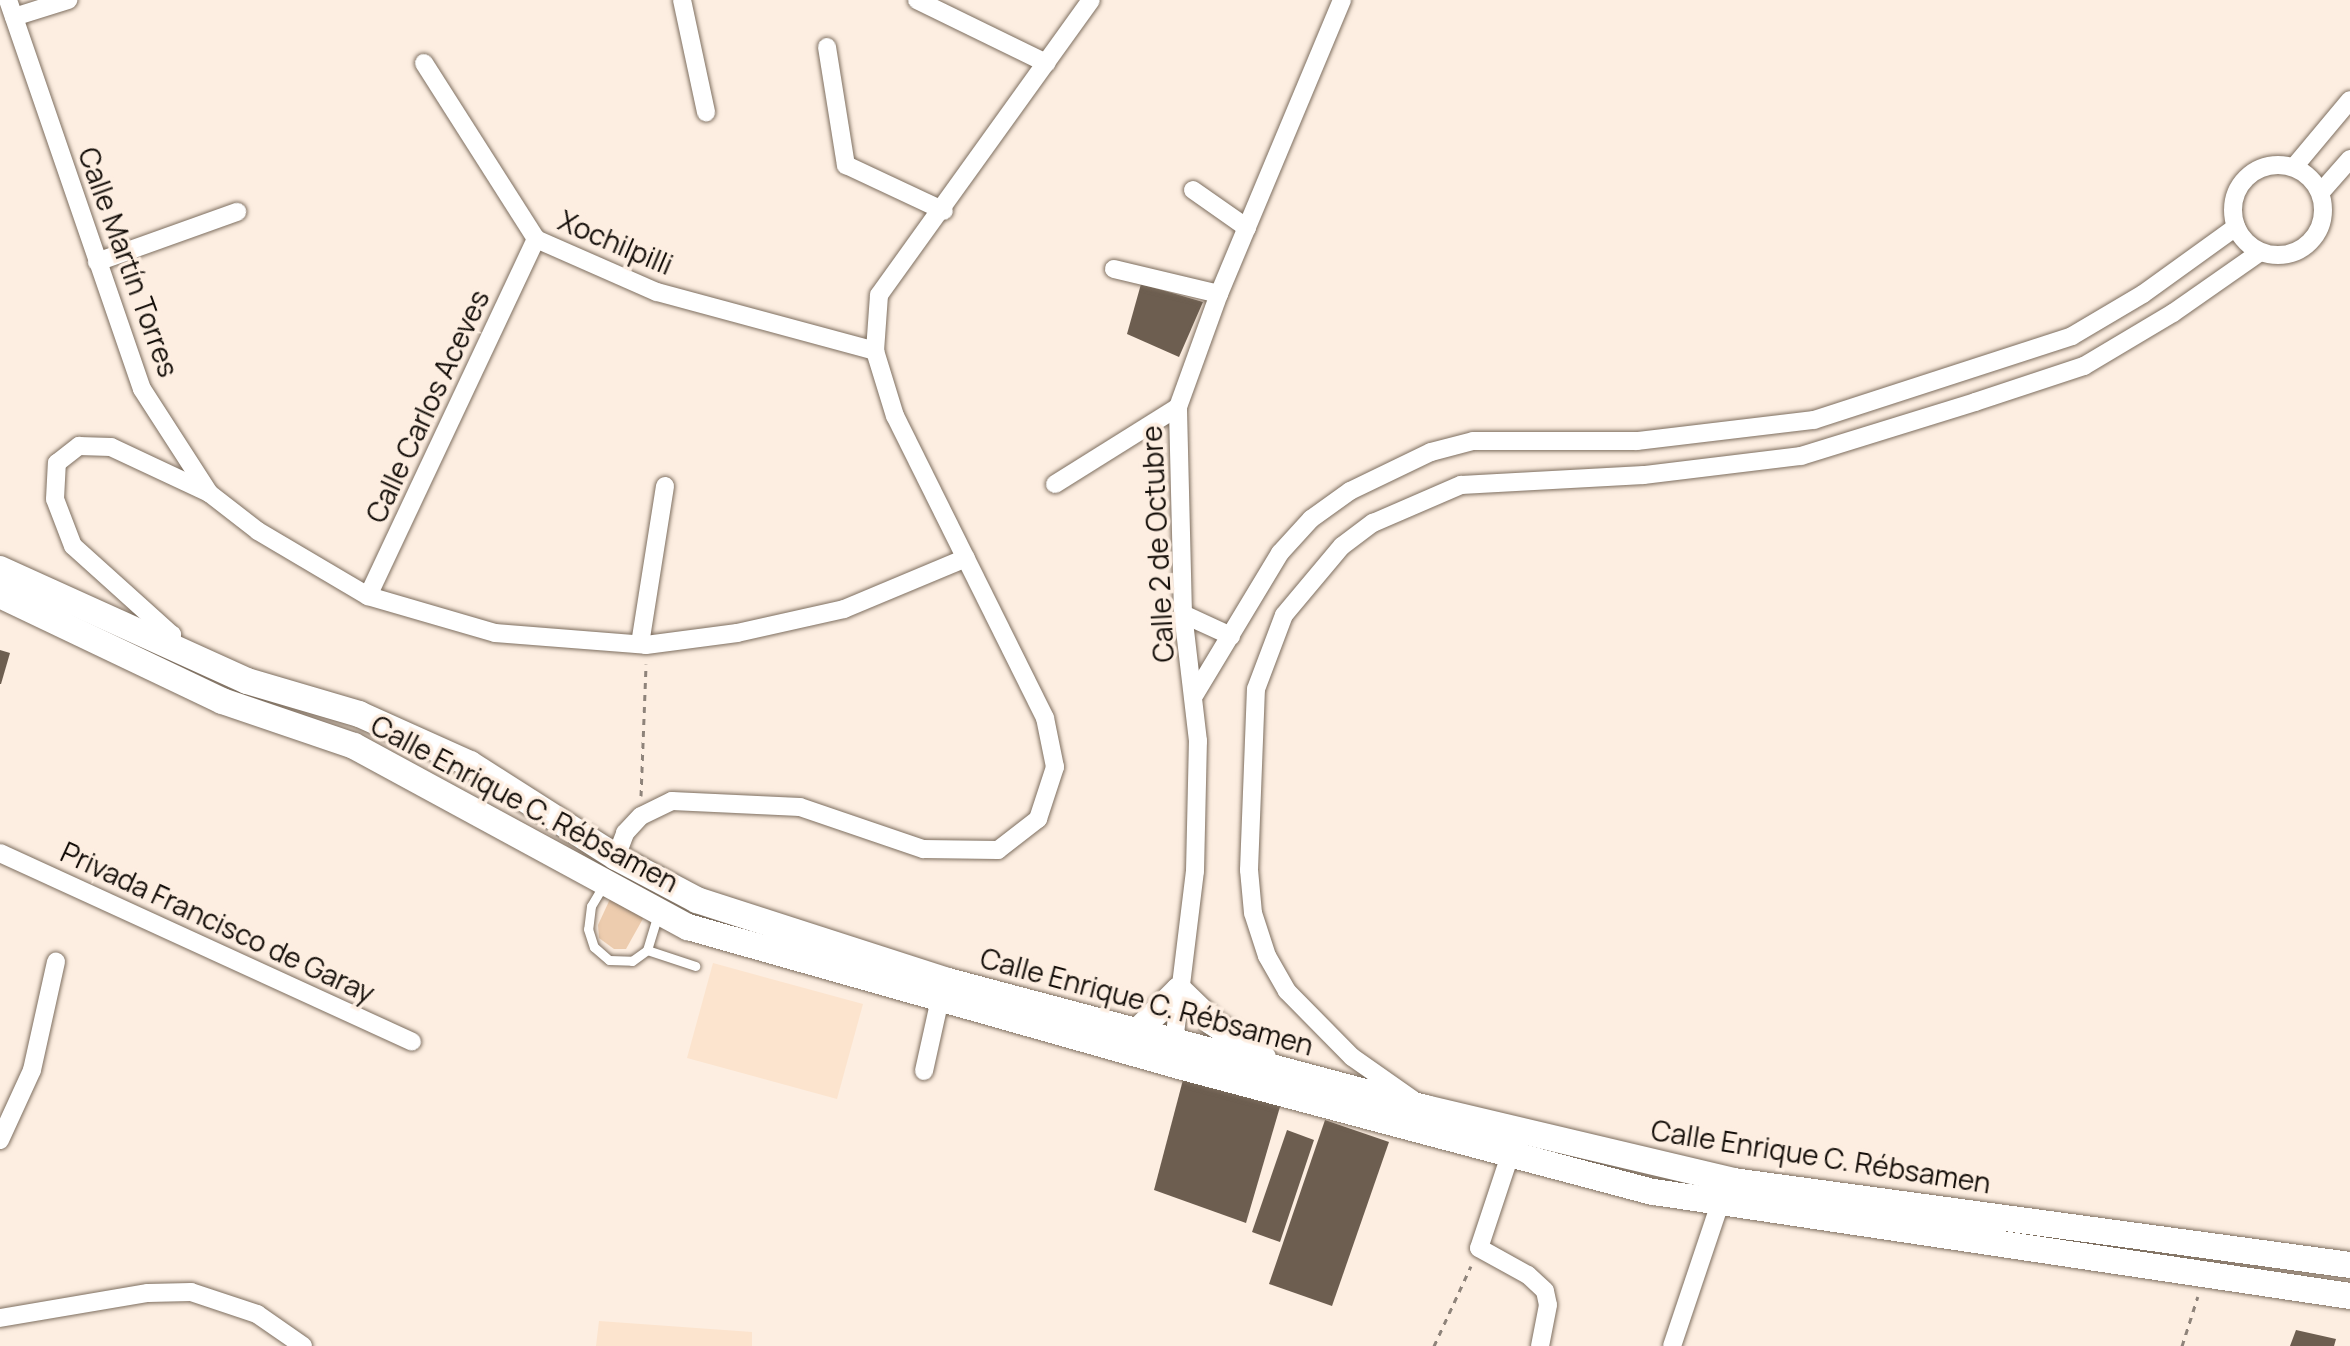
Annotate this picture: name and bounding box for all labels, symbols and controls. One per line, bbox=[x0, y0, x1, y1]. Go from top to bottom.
street label: Calle Martín Torres bbox=[72, 143, 186, 381]
street label: Xochilpilli bbox=[554, 203, 678, 281]
street label: Calle Carlos Aceves bbox=[358, 284, 496, 528]
street label: Calle 2 de Octubre bbox=[1134, 425, 1180, 663]
street label: Calle Enrique C. Rébsamen bbox=[366, 708, 684, 898]
street label: Privada Francisco de Garay bbox=[56, 834, 380, 1010]
street label: Calle Enrique C. Rébsamen bbox=[977, 940, 1317, 1062]
street label: Calle Enrique C. Rébsamen bbox=[1649, 1113, 1993, 1199]

